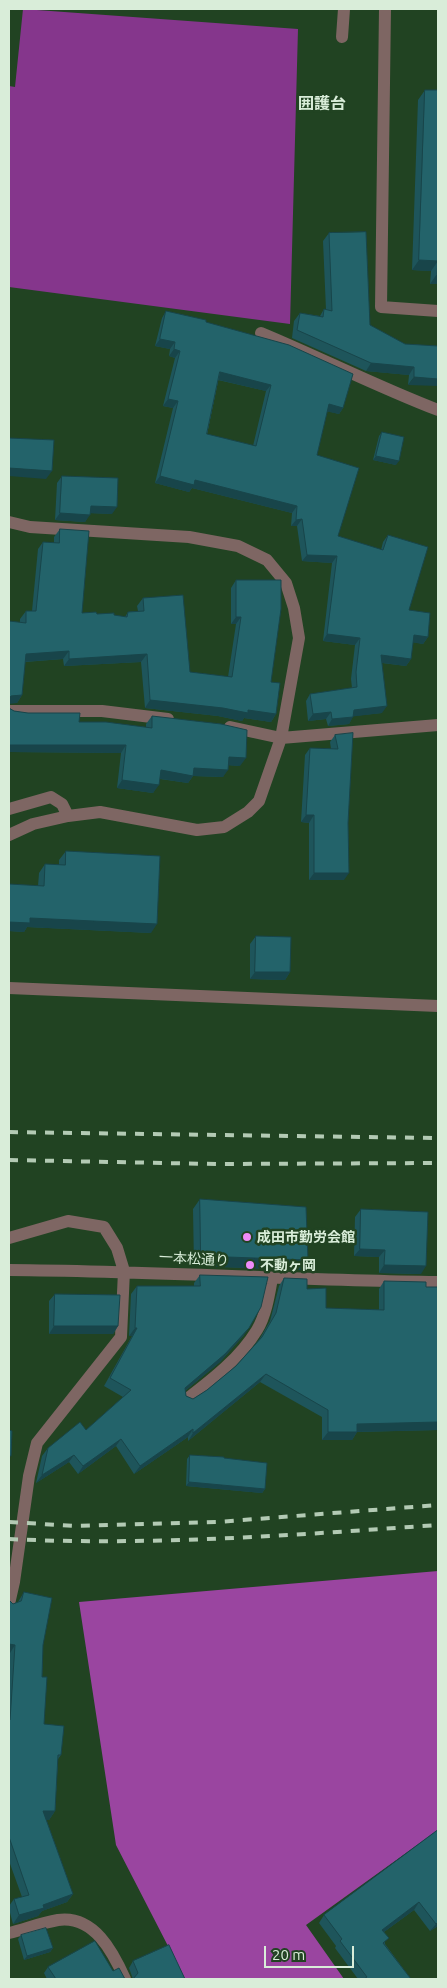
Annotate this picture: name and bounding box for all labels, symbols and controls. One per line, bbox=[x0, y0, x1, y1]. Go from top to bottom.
district label: 囲護台 bbox=[298, 94, 346, 114]
place label: 成田市勤労会館 bbox=[257, 1229, 355, 1245]
marker: 成田市勤労会館 bbox=[241, 1231, 253, 1243]
street label: 一本松通り bbox=[159, 1249, 229, 1269]
place label: 不動ヶ岡 bbox=[260, 1257, 316, 1273]
marker: 不動ヶ岡 bbox=[244, 1259, 256, 1271]
scale bar bbox=[267, 1936, 357, 1968]
text: 20 m bbox=[272, 1946, 305, 1963]

